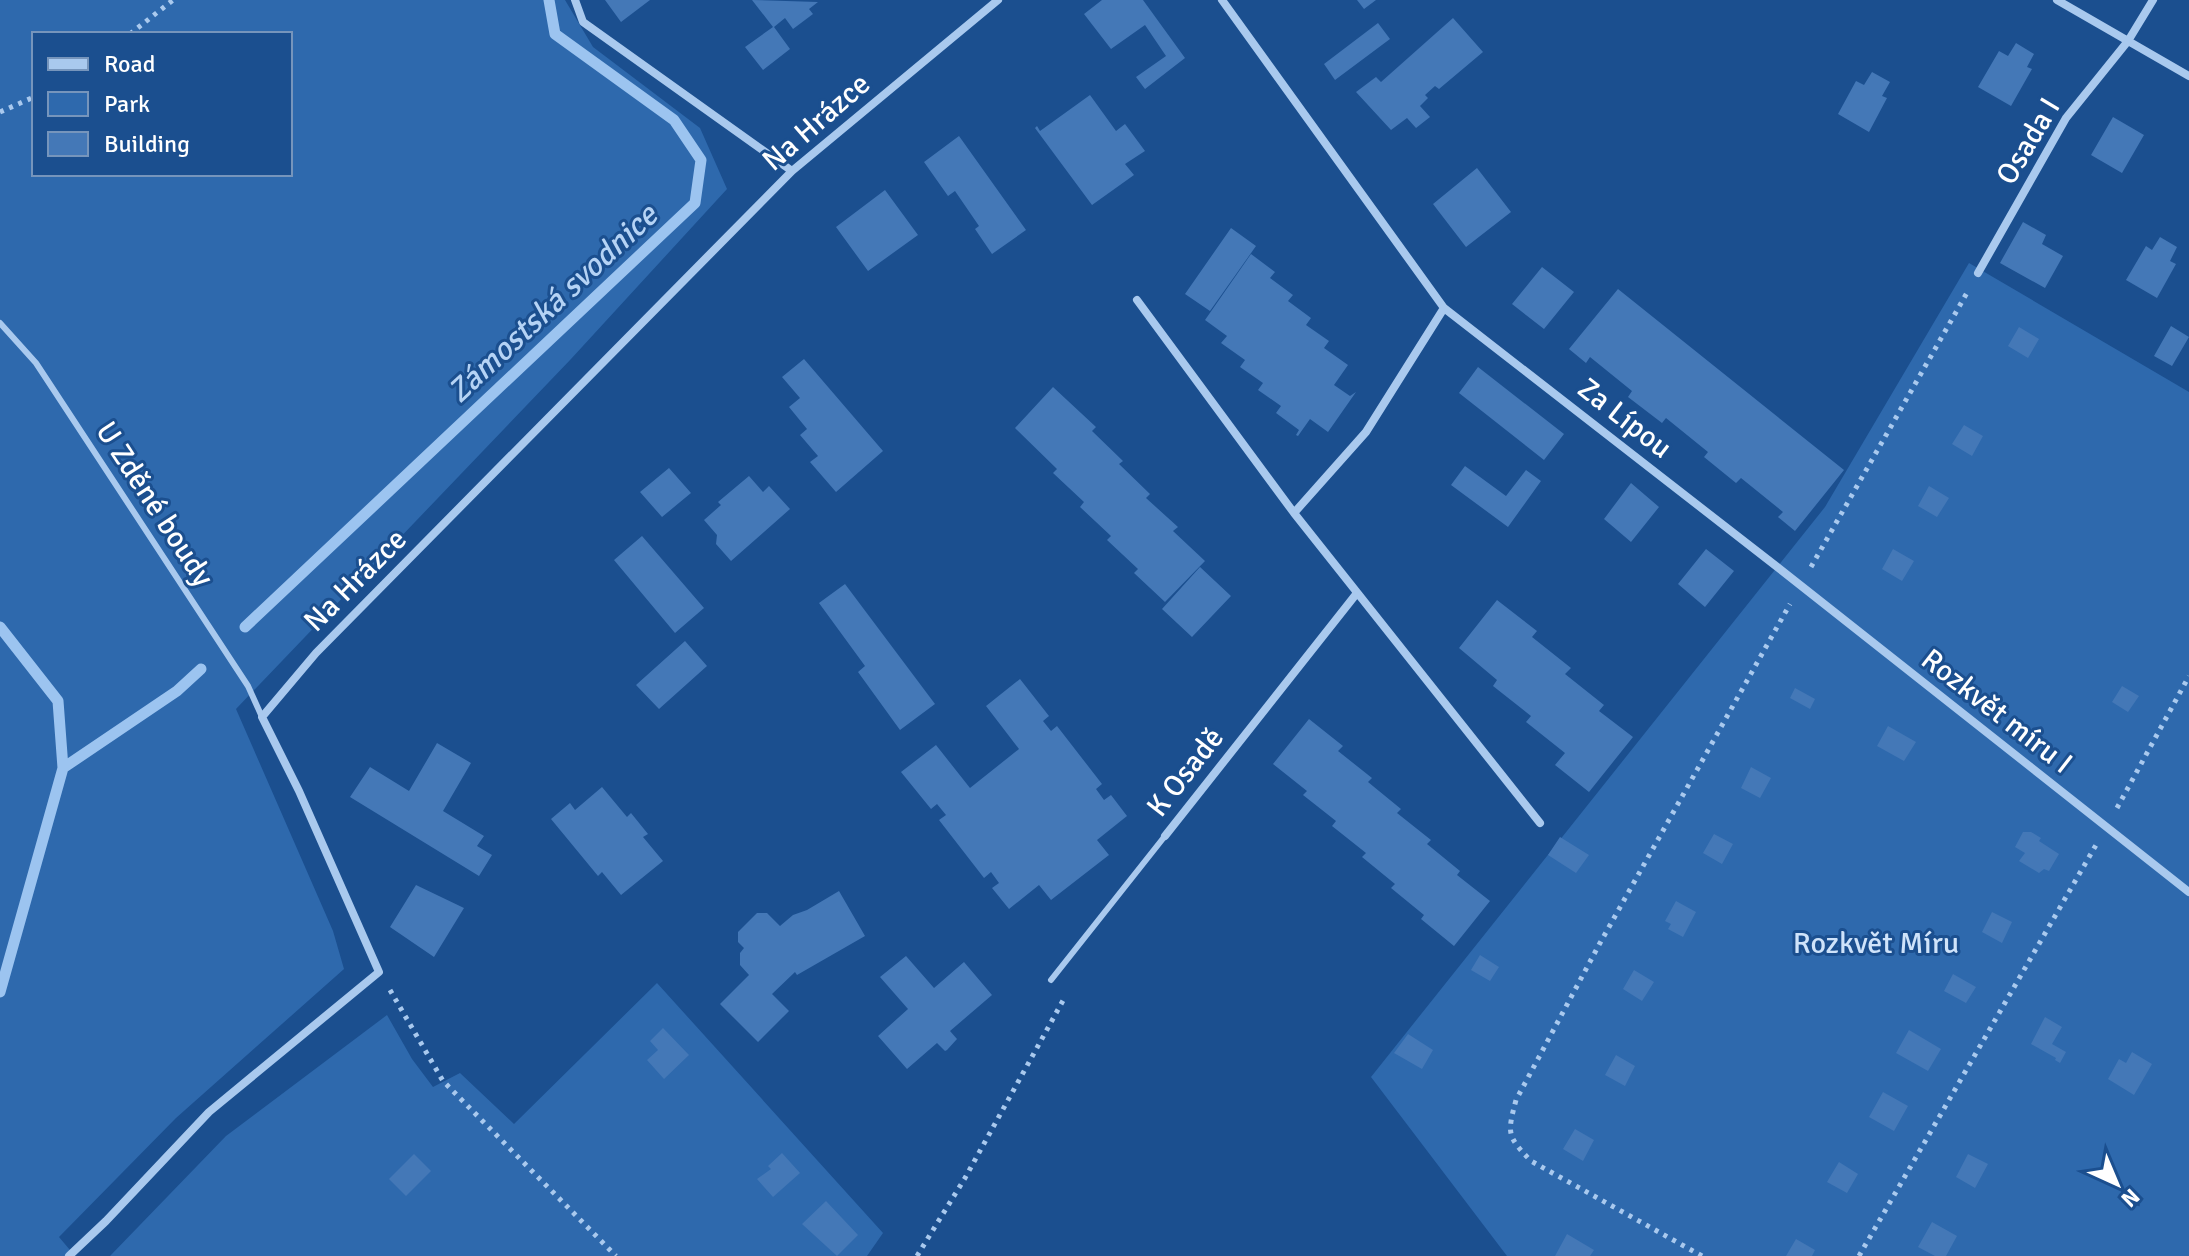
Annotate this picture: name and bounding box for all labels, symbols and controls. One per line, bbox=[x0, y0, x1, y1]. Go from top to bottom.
legend bbox=[32, 32, 292, 176]
text: Road bbox=[104, 49, 155, 79]
street label: Na Hrázce bbox=[755, 66, 878, 179]
text: Park bbox=[104, 89, 150, 119]
street label: Osada I bbox=[1988, 91, 2069, 191]
text: Building bbox=[104, 129, 190, 159]
water label: Zámostská svodnice bbox=[439, 195, 667, 411]
street label: Za Lípou bbox=[1570, 370, 1679, 467]
street label: U Zděné boudy bbox=[87, 415, 222, 594]
street label: Na Hrázce bbox=[296, 521, 415, 640]
street label: Rozkvět míru I bbox=[1914, 641, 2080, 782]
street label: K Osadě bbox=[1139, 720, 1232, 824]
park label: Rozkvět Míru bbox=[1793, 925, 1959, 962]
north arrow bbox=[2077, 1144, 2157, 1224]
text: N bbox=[2116, 1183, 2145, 1213]

